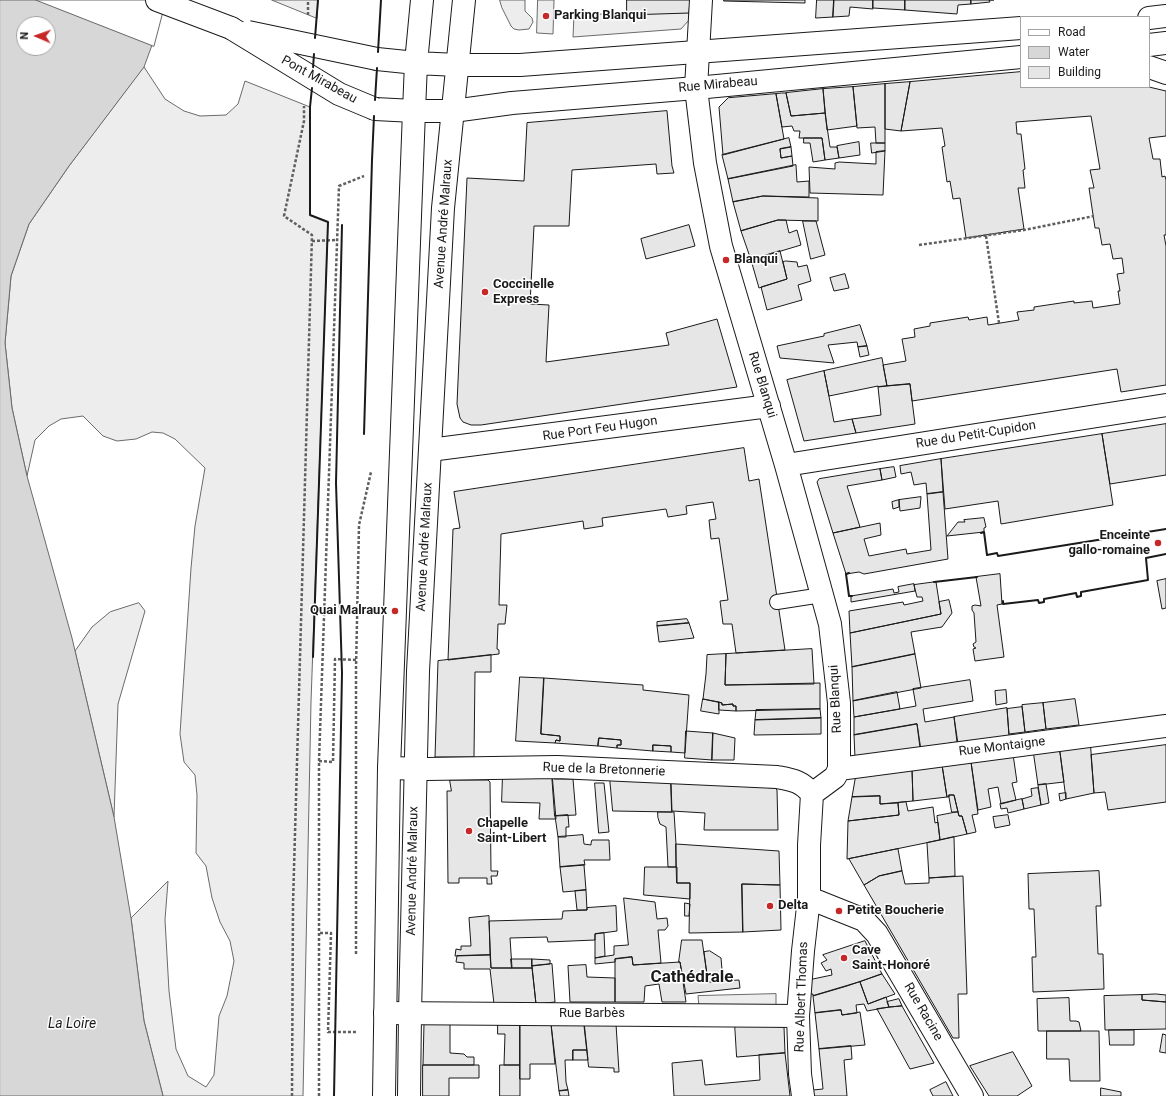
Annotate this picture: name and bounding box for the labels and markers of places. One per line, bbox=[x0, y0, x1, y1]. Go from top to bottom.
place label: Parking Blanqui bbox=[554, 8, 646, 24]
marker: Parking Blanqui bbox=[541, 11, 551, 21]
place label: Blanqui bbox=[734, 252, 778, 268]
marker: Blanqui bbox=[721, 255, 731, 265]
place label: Coccinelle Express bbox=[493, 277, 554, 308]
marker: Coccinelle Express bbox=[480, 287, 490, 297]
place label: Enceinte gallo-romaine bbox=[1068, 528, 1150, 559]
marker: Enceinte gallo-romaine bbox=[1153, 538, 1163, 548]
place label: Quai Malraux bbox=[310, 603, 387, 619]
marker: Quai Malraux bbox=[390, 606, 400, 616]
place label: Chapelle Saint-Libert bbox=[477, 816, 546, 847]
marker: Chapelle Saint-Libert bbox=[464, 826, 474, 836]
place label: Delta bbox=[778, 898, 808, 914]
marker: Delta bbox=[765, 901, 775, 911]
place label: Petite Boucherie bbox=[847, 903, 944, 919]
marker: Petite Boucherie bbox=[834, 906, 844, 916]
place label: Cave Saint-Honoré bbox=[852, 943, 930, 974]
marker: Cave Saint-Honoré bbox=[839, 953, 849, 963]

